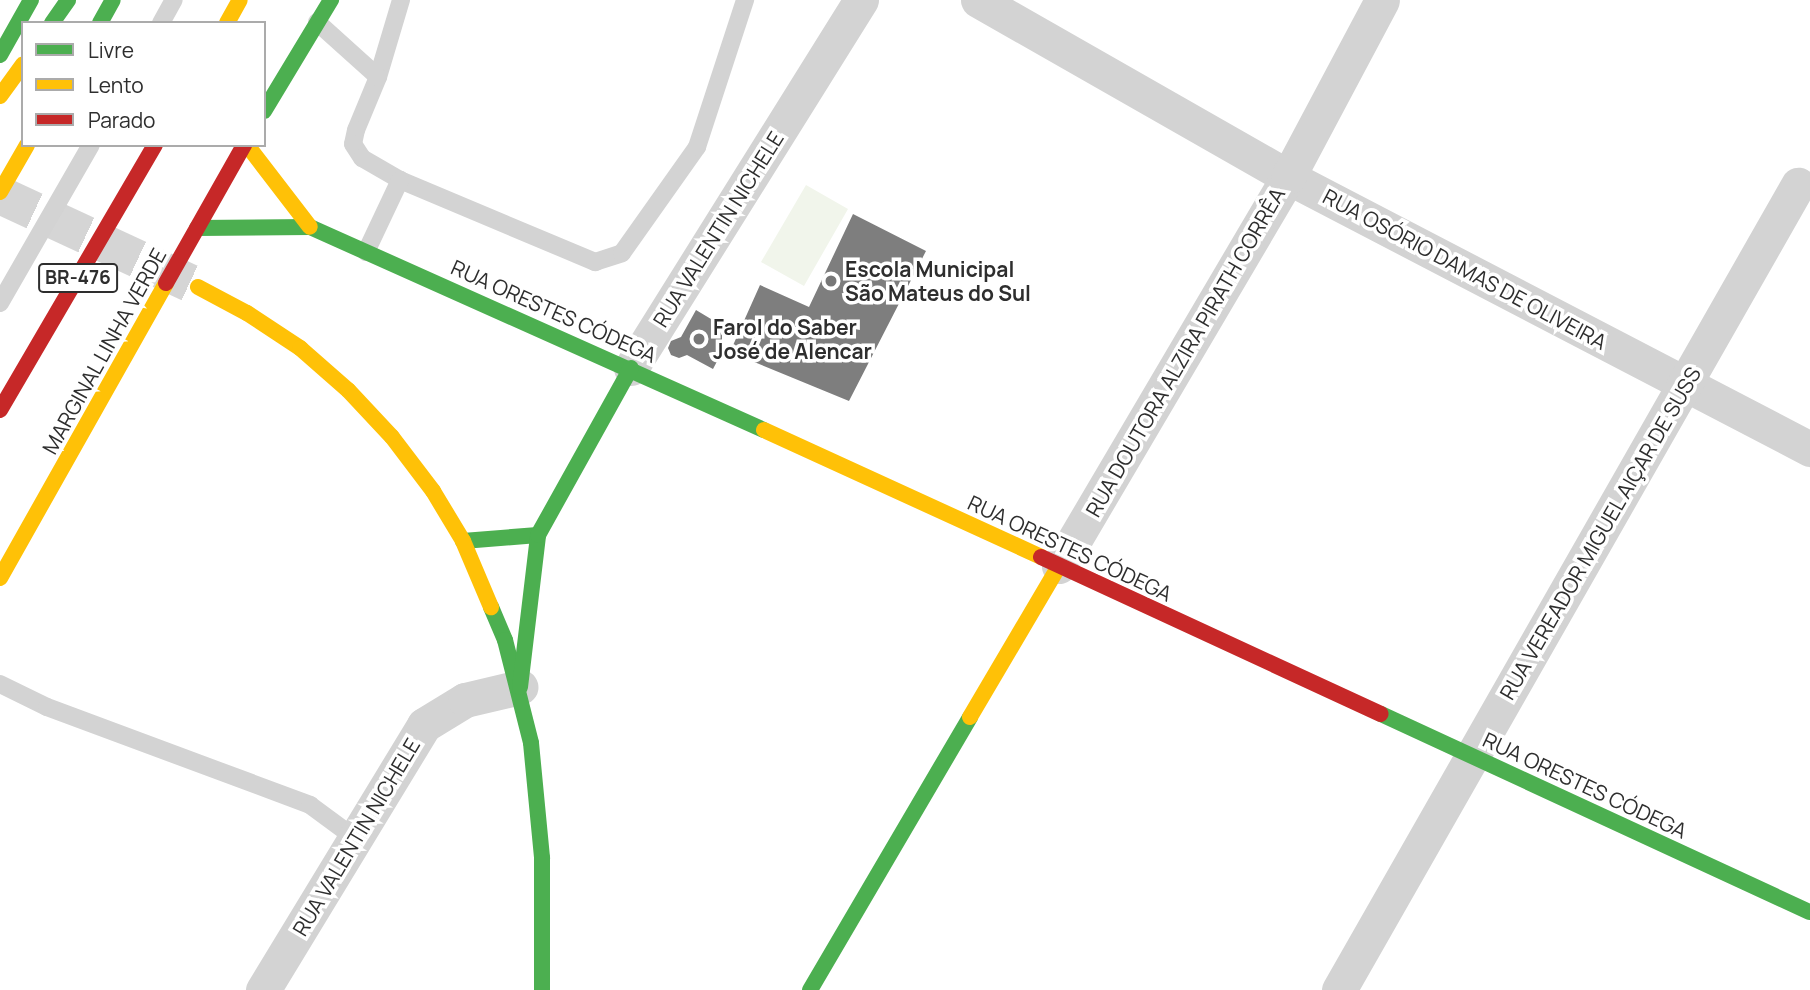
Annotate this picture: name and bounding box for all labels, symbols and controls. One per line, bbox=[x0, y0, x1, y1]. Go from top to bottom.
legend bbox=[21, 21, 266, 147]
text: Livre bbox=[88, 36, 134, 64]
text: Lento bbox=[88, 71, 144, 99]
text: Parado bbox=[88, 106, 156, 134]
street label: RUA VALENTIN NICHELE bbox=[647, 127, 789, 331]
street label: RUA DOUTORA ALZIRA PIRATH CORRÊA bbox=[1080, 183, 1290, 521]
street label: RUA OSÓRIO DAMAS DE OLIVEIRA bbox=[1319, 183, 1611, 355]
street label: MARGINAL LINHA VERDE bbox=[37, 243, 171, 459]
street label: RUA ORESTES CÓDEGA bbox=[447, 254, 661, 368]
place label: Escola Municipal São Mateus do Sul bbox=[845, 256, 1031, 306]
road number: BR-476 bbox=[38, 262, 118, 294]
marker: Escola Municipal São Mateus do Sul bbox=[823, 273, 839, 289]
place label: Farol do Saber José de Alencar bbox=[713, 314, 872, 364]
marker: Farol do Saber José de Alencar bbox=[691, 331, 707, 347]
street label: RUA VEREADOR MIGUEL AIÇAR DE SUSS bbox=[1494, 362, 1706, 704]
street label: RUA ORESTES CÓDEGA bbox=[964, 490, 1176, 606]
street label: RUA ORESTES CÓDEGA bbox=[1479, 727, 1691, 843]
street label: RUA VALENTIN NICHELE bbox=[287, 734, 425, 940]

